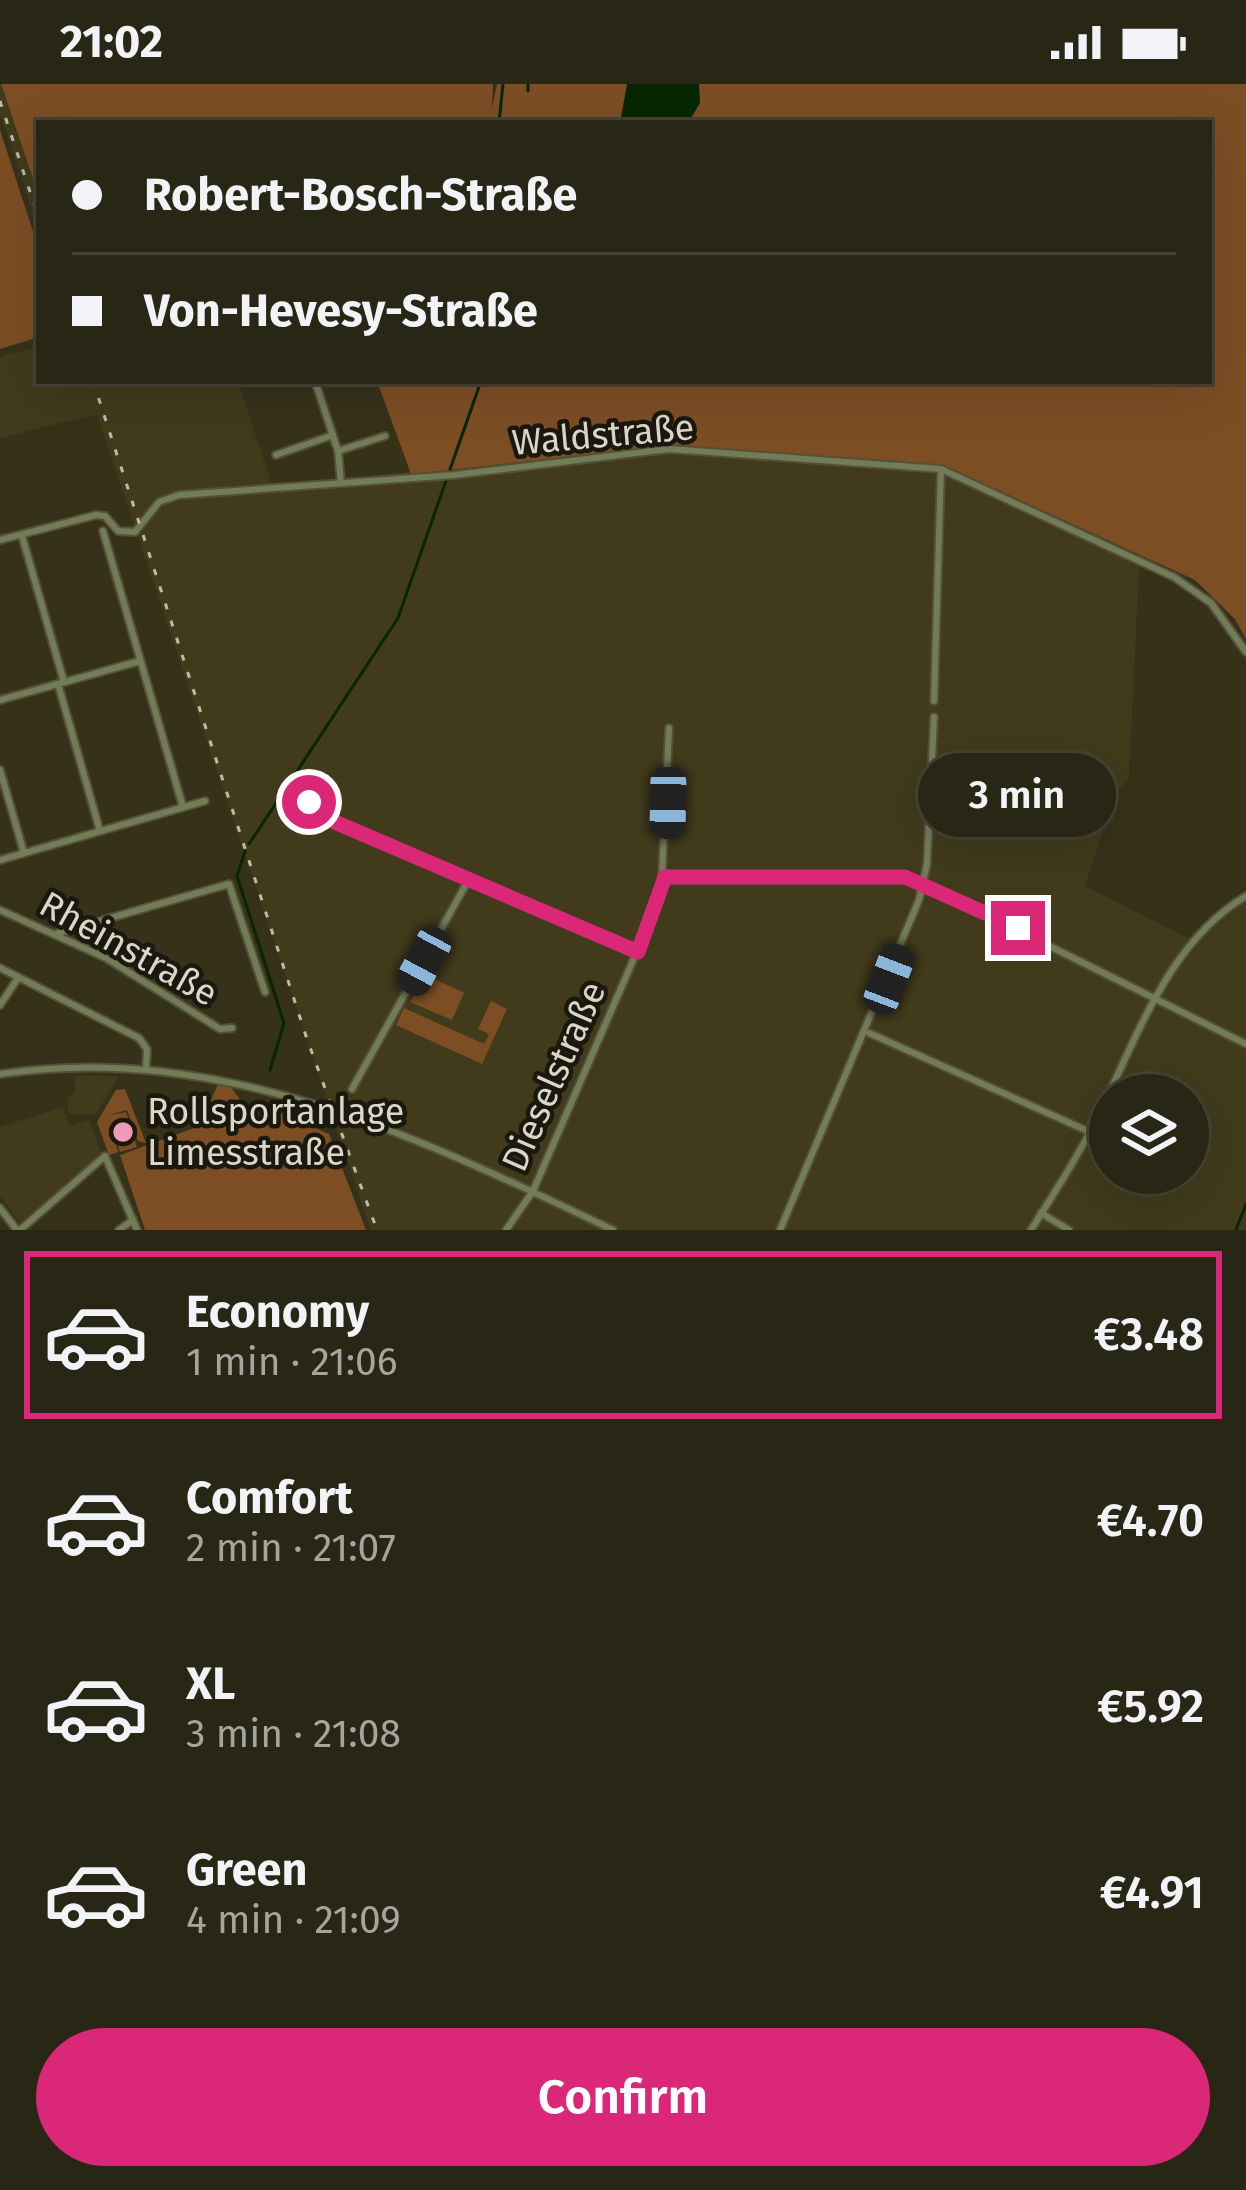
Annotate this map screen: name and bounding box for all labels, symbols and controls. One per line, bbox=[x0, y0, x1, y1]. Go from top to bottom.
text: 21:02 bbox=[60, 15, 163, 69]
text: Robert-Bosch-Straße bbox=[144, 168, 577, 222]
text: Von-Hevesy-Straße bbox=[144, 284, 538, 338]
street label: Waldstraße bbox=[510, 405, 696, 465]
callout: 3 min bbox=[919, 754, 1117, 838]
car bbox=[649, 767, 687, 839]
text: 3 min bbox=[969, 772, 1065, 818]
route start bbox=[282, 775, 336, 829]
street label: Rheinstraße bbox=[32, 882, 225, 1016]
route end bbox=[991, 901, 1045, 955]
car bbox=[391, 921, 457, 1001]
car bbox=[859, 939, 919, 1019]
street label: Dieselstraße bbox=[493, 975, 615, 1178]
map controls bbox=[1089, 1074, 1209, 1194]
button: layers bbox=[1089, 1074, 1209, 1194]
place label: Rollsportanlage Limesstraße bbox=[147, 1090, 404, 1175]
marker: Rollsportanlage Limesstraße bbox=[110, 1119, 136, 1145]
icon: car bbox=[42, 1281, 150, 1389]
text: Economy bbox=[186, 1285, 369, 1339]
text: €3.48 bbox=[1094, 1308, 1204, 1362]
text: 1 min · 21:06 bbox=[186, 1339, 398, 1385]
icon: car bbox=[42, 1467, 150, 1575]
text: Comfort bbox=[186, 1471, 353, 1525]
text: €4.70 bbox=[1097, 1494, 1204, 1548]
text: 2 min · 21:07 bbox=[186, 1525, 396, 1571]
icon: car bbox=[42, 1653, 150, 1761]
text: XL bbox=[186, 1657, 235, 1711]
text: €5.92 bbox=[1097, 1680, 1204, 1734]
text: 3 min · 21:08 bbox=[186, 1711, 401, 1757]
icon: car bbox=[42, 1839, 150, 1947]
text: Green bbox=[186, 1843, 307, 1897]
text: €4.91 bbox=[1100, 1866, 1204, 1920]
text: 4 min · 21:09 bbox=[186, 1897, 401, 1943]
button: Confirm bbox=[36, 2028, 1210, 2166]

